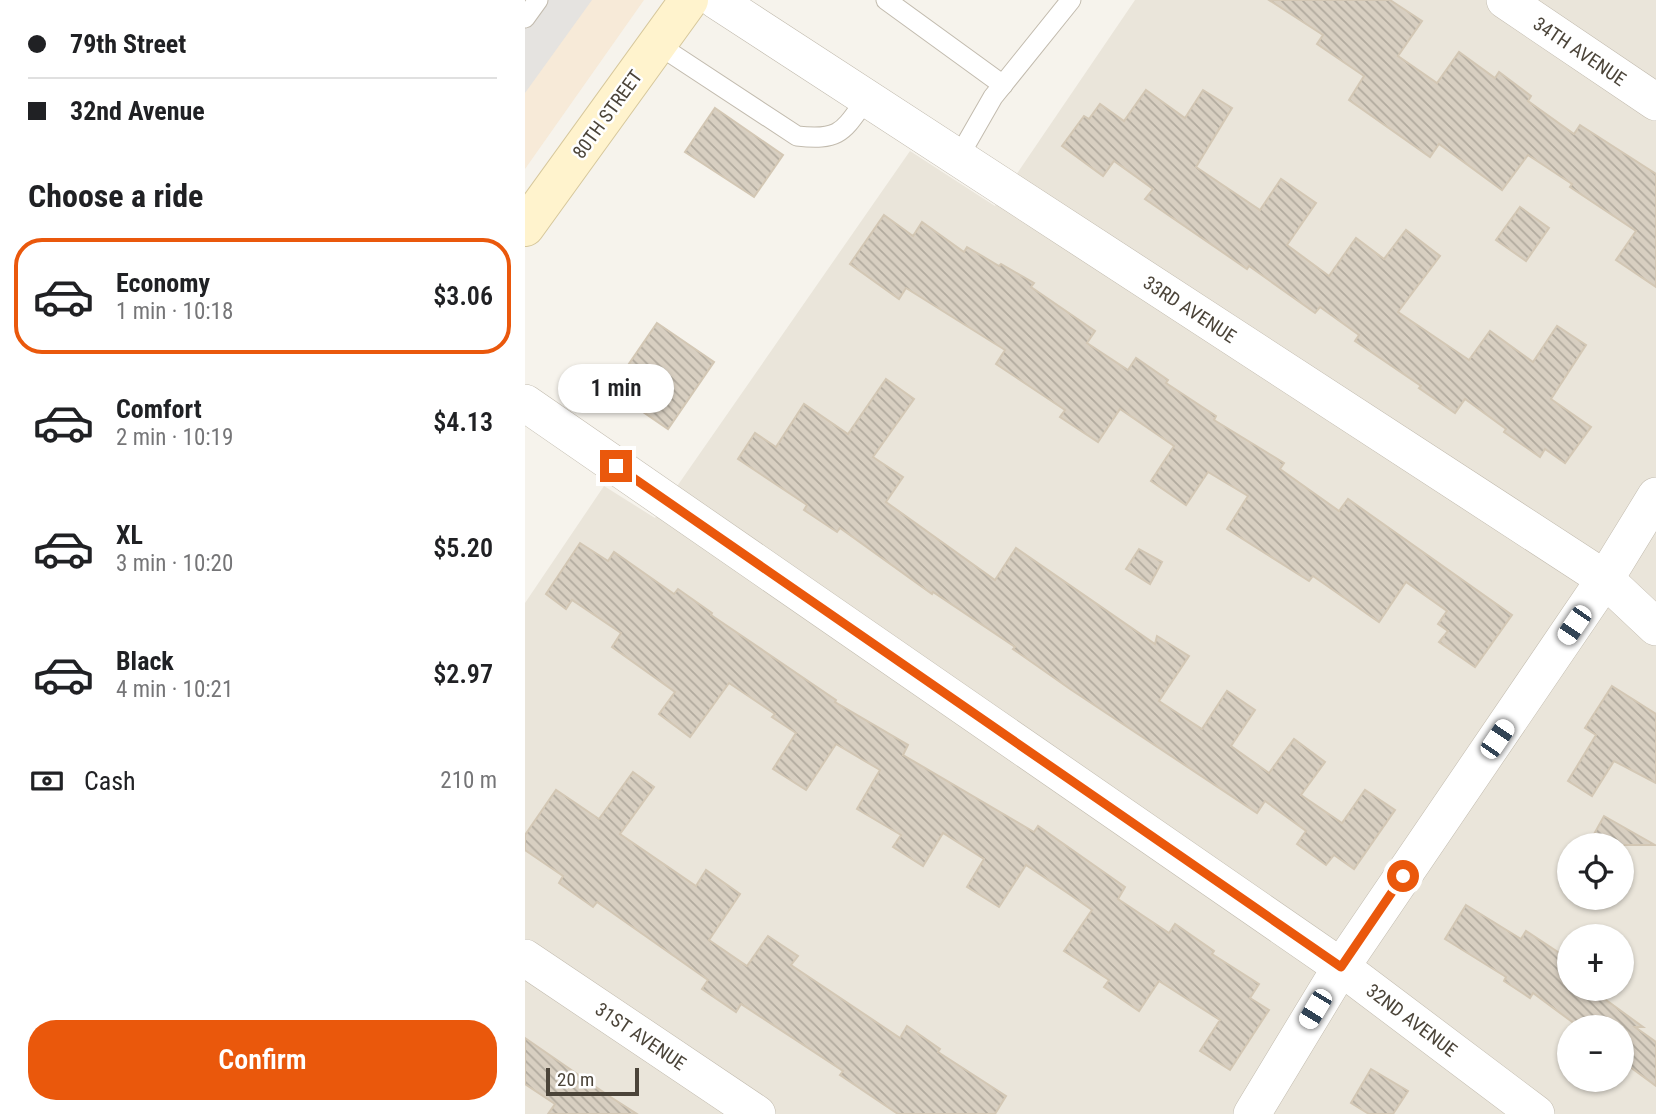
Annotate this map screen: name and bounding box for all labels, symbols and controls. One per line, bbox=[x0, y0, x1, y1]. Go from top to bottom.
street label: 34TH AVENUE bbox=[1529, 12, 1630, 91]
text: 79th Street bbox=[70, 29, 186, 59]
street label: 80TH STREET bbox=[568, 66, 647, 163]
text: 32nd Avenue bbox=[70, 96, 205, 126]
text: Choose a ride bbox=[28, 177, 203, 215]
icon: car bbox=[32, 265, 95, 328]
text: Economy bbox=[116, 268, 210, 298]
street label: 33RD AVENUE bbox=[1139, 271, 1241, 348]
text: $3.06 bbox=[433, 281, 493, 311]
text: 1 min · 10:18 bbox=[116, 298, 233, 325]
callout: 1 min bbox=[558, 364, 674, 414]
text: 1 min bbox=[591, 375, 641, 402]
icon: car bbox=[32, 391, 95, 454]
text: Comfort bbox=[116, 394, 202, 424]
text: $4.13 bbox=[433, 407, 493, 437]
text: 2 min · 10:19 bbox=[116, 424, 233, 451]
route end bbox=[600, 450, 632, 482]
icon: car bbox=[32, 517, 95, 580]
text: XL bbox=[116, 520, 143, 550]
text: $5.20 bbox=[433, 533, 493, 563]
text: 3 min · 10:20 bbox=[116, 550, 233, 577]
car bbox=[1554, 602, 1595, 648]
icon: car bbox=[32, 643, 95, 706]
text: Black bbox=[116, 646, 174, 676]
text: $2.97 bbox=[433, 659, 493, 689]
text: 4 min · 10:21 bbox=[116, 676, 233, 703]
car bbox=[1477, 716, 1518, 762]
icon: cash bbox=[28, 762, 66, 800]
text: Cash bbox=[84, 766, 136, 796]
text: 210 m bbox=[440, 767, 497, 794]
map controls bbox=[1557, 833, 1634, 1092]
button: locate bbox=[1557, 833, 1634, 910]
route start bbox=[1387, 860, 1419, 892]
button: + bbox=[1557, 924, 1634, 1001]
street label: 32ND AVENUE bbox=[1362, 979, 1462, 1062]
car bbox=[1296, 986, 1335, 1032]
street label: 31ST AVENUE bbox=[591, 998, 691, 1075]
button: − bbox=[1557, 1015, 1634, 1092]
button: Confirm bbox=[28, 1020, 497, 1100]
scale bar bbox=[546, 1065, 639, 1097]
text: 20 m bbox=[557, 1068, 594, 1091]

